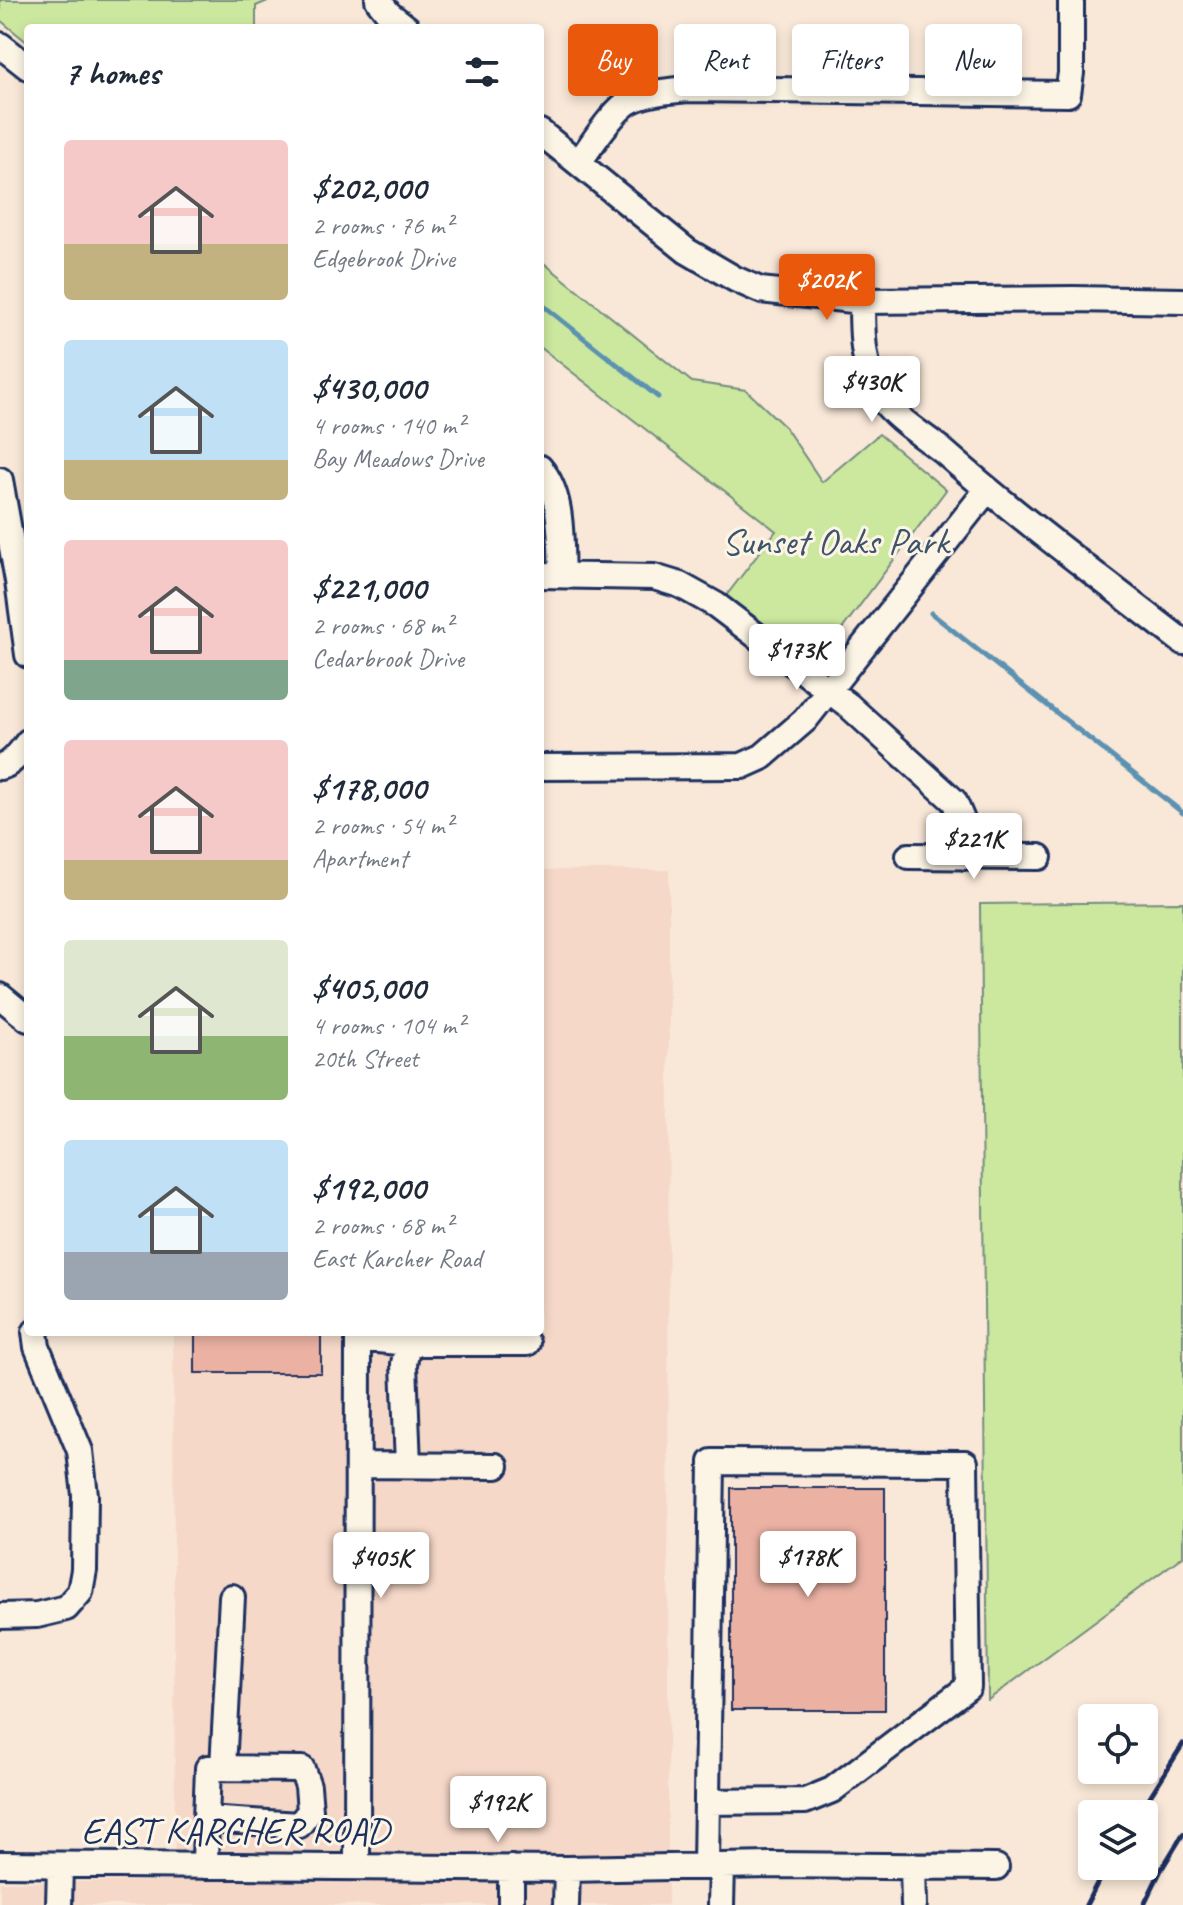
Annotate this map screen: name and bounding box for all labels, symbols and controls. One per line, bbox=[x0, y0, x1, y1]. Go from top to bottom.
chip: Buy bbox=[568, 24, 658, 96]
chip: Rent bbox=[674, 24, 776, 96]
chip: Filters bbox=[792, 24, 909, 96]
chip: New bbox=[925, 24, 1022, 96]
icon: filters bbox=[460, 50, 504, 94]
text: 7 homes bbox=[64, 51, 160, 94]
text: $202,000 bbox=[312, 166, 426, 209]
icon: home bbox=[128, 172, 224, 268]
text: 2 rooms · 76 m² bbox=[312, 209, 453, 242]
text: Edgebrook Drive bbox=[312, 242, 455, 275]
pin: $202K bbox=[771, 254, 883, 322]
text: $202K bbox=[797, 263, 857, 296]
pin: $430K bbox=[816, 356, 928, 424]
text: $430K bbox=[842, 365, 902, 398]
text: $430,000 bbox=[312, 366, 426, 409]
icon: home bbox=[128, 372, 224, 468]
text: 4 rooms · 140 m² bbox=[312, 409, 464, 442]
text: Bay Meadows Drive bbox=[312, 442, 484, 475]
park label: Sunset Oaks Park bbox=[722, 518, 951, 565]
text: $221,000 bbox=[312, 566, 426, 609]
icon: home bbox=[128, 572, 224, 668]
text: 2 rooms · 68 m² bbox=[312, 609, 453, 642]
pin: $173K bbox=[741, 624, 853, 692]
text: $173K bbox=[767, 633, 827, 666]
text: Cedarbrook Drive bbox=[312, 642, 464, 675]
text: $178,000 bbox=[312, 766, 426, 809]
icon: home bbox=[128, 772, 224, 868]
text: 2 rooms · 54 m² bbox=[312, 809, 453, 842]
pin: $221K bbox=[918, 813, 1030, 881]
text: $221K bbox=[944, 822, 1004, 855]
text: Apartment bbox=[312, 842, 408, 875]
text: $405,000 bbox=[312, 966, 425, 1009]
icon: home bbox=[128, 972, 224, 1068]
text: 4 rooms · 104 m² bbox=[312, 1009, 464, 1042]
text: 20th Street bbox=[312, 1042, 418, 1075]
text: $192,000 bbox=[312, 1166, 425, 1209]
icon: home bbox=[128, 1172, 224, 1268]
text: 2 rooms · 68 m² bbox=[312, 1209, 453, 1242]
text: East Karcher Road bbox=[312, 1242, 482, 1275]
pin: $178K bbox=[752, 1531, 864, 1599]
pin: $405K bbox=[325, 1532, 437, 1600]
text: $178K bbox=[778, 1540, 838, 1573]
text: $405K bbox=[351, 1541, 411, 1574]
map controls bbox=[1078, 1704, 1158, 1880]
button: locate bbox=[1078, 1704, 1158, 1784]
pin: $192K bbox=[442, 1776, 554, 1844]
text: $192K bbox=[468, 1785, 528, 1818]
button: layers bbox=[1078, 1800, 1158, 1880]
street label: EAST KARCHER ROAD bbox=[81, 1807, 392, 1854]

